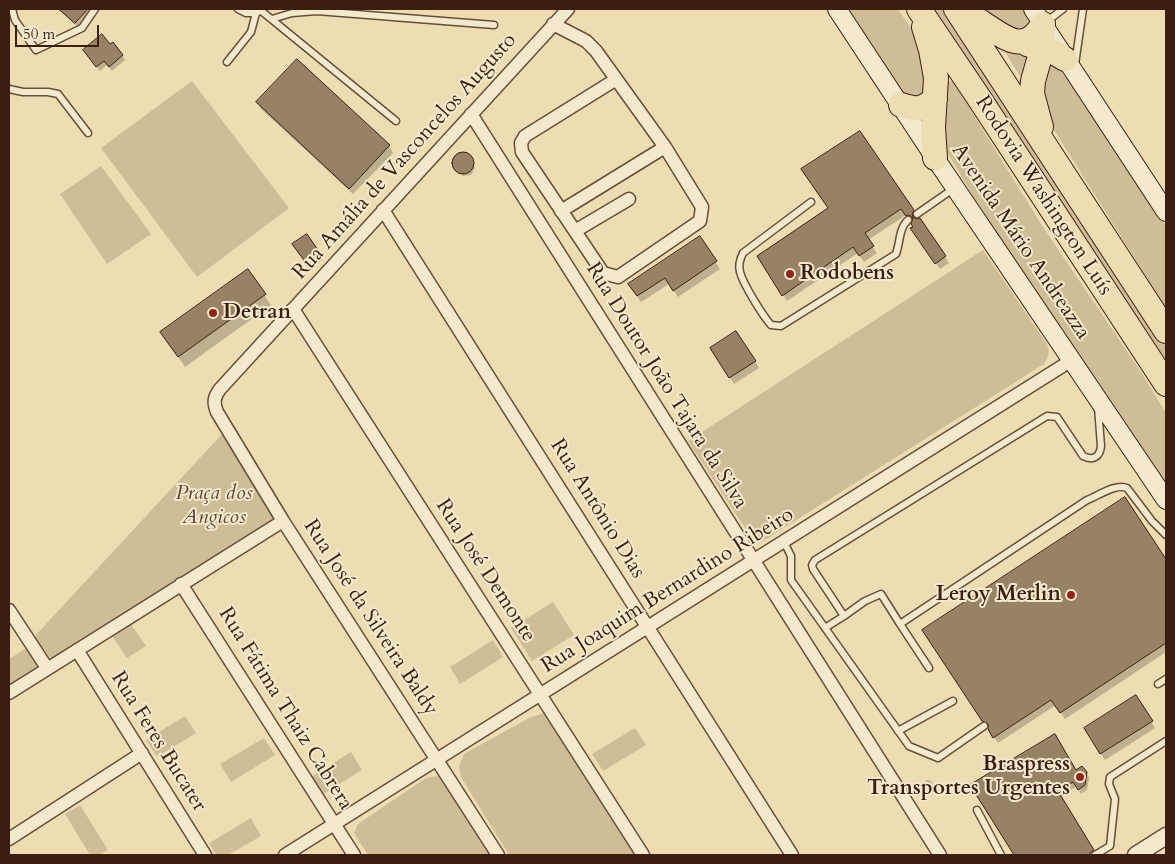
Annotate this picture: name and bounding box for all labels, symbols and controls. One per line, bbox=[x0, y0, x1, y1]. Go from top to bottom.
scale bar bbox=[18, 15, 101, 47]
text: 50 m bbox=[23, 24, 55, 44]
street label: Rua Amália de Vasconcelos Augusto bbox=[288, 29, 522, 285]
street label: Rodovia Washington Luís bbox=[969, 92, 1117, 300]
street label: Avenida Mário Andreazza bbox=[945, 139, 1095, 345]
street label: Rua Doutor João Tajara da Silva bbox=[580, 258, 752, 514]
place label: Rodobens bbox=[800, 261, 894, 287]
marker: Rodobens bbox=[784, 268, 796, 280]
place label: Detran bbox=[223, 300, 291, 326]
marker: Detran bbox=[207, 307, 219, 319]
street label: Rua Antônio Dias bbox=[544, 435, 650, 583]
park label: Praça dos Angicos bbox=[175, 481, 253, 531]
street label: Rua José Demonte bbox=[429, 495, 541, 647]
street label: Rua Joaquim Bernardino Ribeiro bbox=[537, 503, 799, 679]
street label: Rua José da Silveira Baldy bbox=[297, 515, 443, 721]
place label: Leroy Merlin bbox=[936, 582, 1061, 608]
marker: Leroy Merlin bbox=[1065, 589, 1077, 601]
street label: Rua Fátima Thaiz Cabrera bbox=[212, 603, 358, 815]
street label: Rua Feres Bucater bbox=[105, 667, 211, 817]
place label: Braspress Transportes Urgentes bbox=[867, 752, 1070, 802]
marker: Braspress Transportes Urgentes bbox=[1074, 771, 1086, 783]

